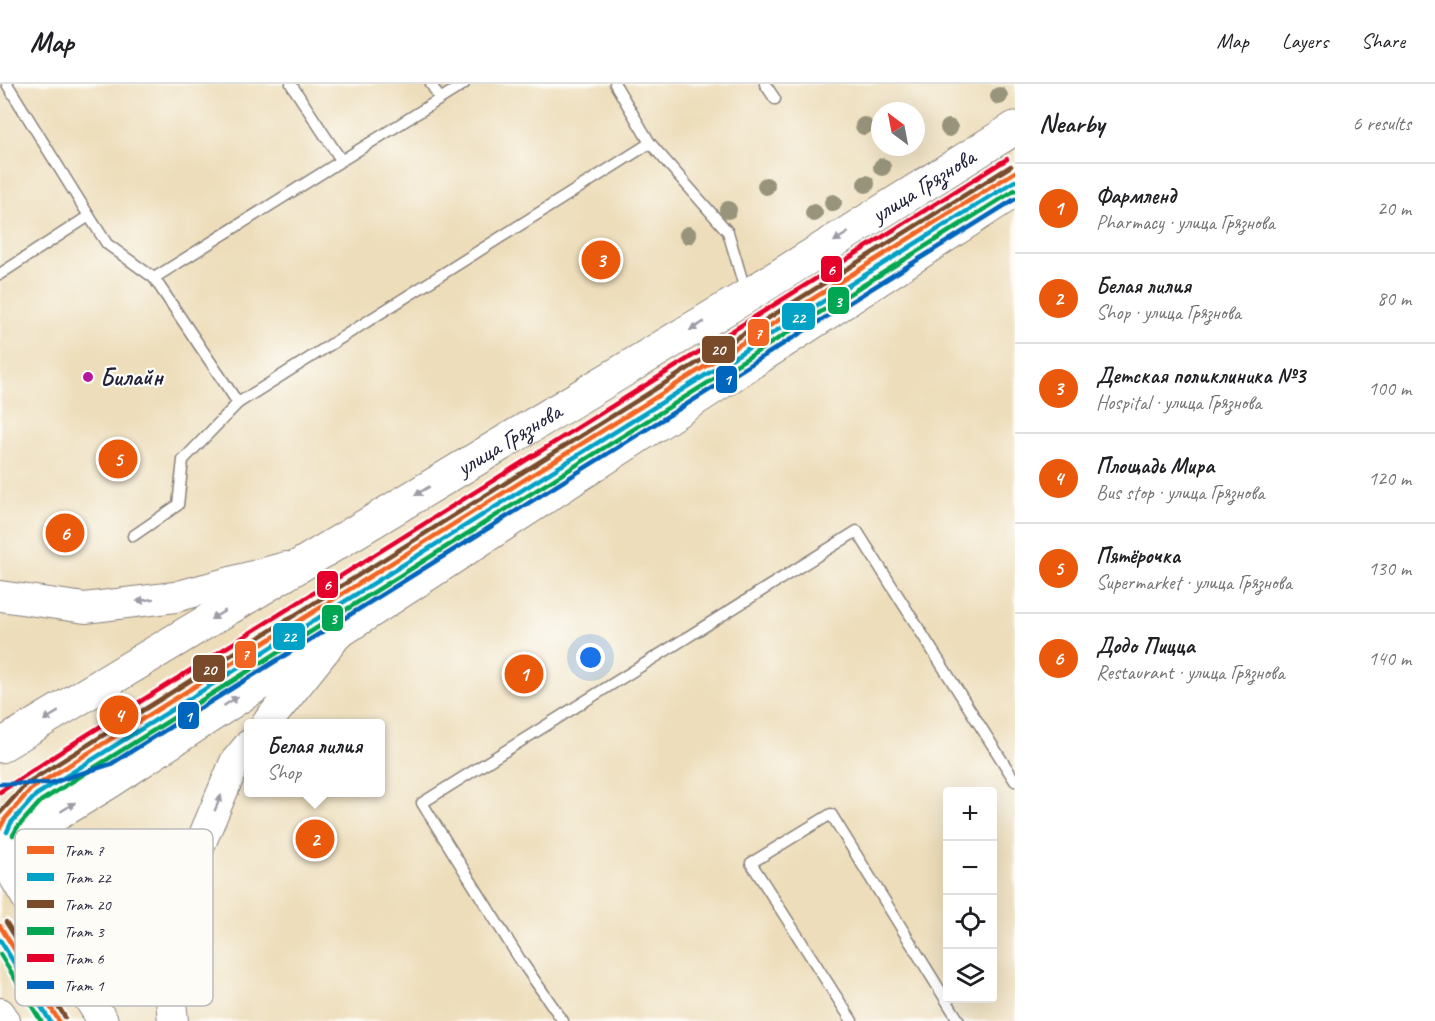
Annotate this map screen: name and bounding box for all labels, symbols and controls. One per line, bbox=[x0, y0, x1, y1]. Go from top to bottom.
text: Map bbox=[30, 24, 73, 59]
text: Map bbox=[1216, 28, 1249, 54]
text: Layers bbox=[1282, 28, 1328, 54]
text: Share bbox=[1361, 28, 1405, 54]
north arrow bbox=[871, 102, 925, 156]
text: Nearby bbox=[1039, 107, 1104, 140]
text: 6 results bbox=[1352, 111, 1411, 136]
street label: улица Грязнова bbox=[864, 141, 983, 230]
text: Фармленд bbox=[1096, 182, 1176, 210]
text: 1 bbox=[1054, 196, 1063, 221]
text: 20 m bbox=[1377, 196, 1411, 221]
text: Pharmacy · улица Грязнова bbox=[1096, 210, 1275, 235]
one-way arrow bbox=[833, 231, 849, 242]
pin: 3 bbox=[582, 238, 620, 282]
line badge: 6 bbox=[820, 255, 843, 283]
text: 6 bbox=[827, 260, 836, 280]
text: Белая лилия bbox=[1096, 272, 1191, 300]
line badge: 3 bbox=[827, 286, 850, 315]
text: 2 bbox=[1054, 286, 1063, 311]
text: 80 m bbox=[1377, 286, 1411, 311]
text: 3 bbox=[834, 292, 843, 312]
text: Shop · улица Грязнова bbox=[1096, 300, 1241, 325]
line badge: 22 bbox=[781, 302, 816, 331]
text: 22 bbox=[791, 308, 807, 328]
line badge: 7 bbox=[747, 318, 770, 347]
one-way arrow bbox=[689, 321, 705, 332]
text: 7 bbox=[754, 324, 763, 344]
line badge: 20 bbox=[701, 335, 736, 364]
text: 20 bbox=[711, 340, 727, 360]
place label: Билайн bbox=[100, 362, 164, 392]
text: Детская поликлиника №3 bbox=[1096, 362, 1305, 390]
line badge: 1 bbox=[715, 365, 738, 394]
marker: Билайн bbox=[81, 370, 95, 384]
text: 1 bbox=[723, 370, 732, 390]
text: 3 bbox=[1054, 376, 1063, 401]
text: 100 m bbox=[1368, 376, 1411, 401]
text: Hospital · улица Грязнова bbox=[1096, 390, 1262, 415]
street label: улица Грязнова bbox=[449, 395, 569, 484]
pin: 5 bbox=[98, 436, 138, 482]
text: Площадь Мира bbox=[1096, 452, 1214, 480]
text: 4 bbox=[1054, 466, 1063, 491]
text: 120 m bbox=[1368, 466, 1411, 491]
text: Bus stop · улица Грязнова bbox=[1096, 480, 1264, 505]
one-way arrow bbox=[414, 486, 430, 497]
pin: 6 bbox=[46, 510, 84, 556]
text: Пятёрочка bbox=[1096, 542, 1180, 570]
text: 5 bbox=[1054, 556, 1063, 581]
text: 130 m bbox=[1368, 556, 1411, 581]
line badge: 6 bbox=[316, 570, 339, 599]
text: Supermarket · улица Грязнова bbox=[1096, 570, 1292, 595]
text: 6 bbox=[323, 575, 332, 595]
one-way arrow bbox=[135, 596, 154, 605]
line badge: 3 bbox=[321, 604, 344, 632]
one-way arrow bbox=[210, 609, 226, 620]
text: 3 bbox=[329, 609, 338, 629]
line badge: 22 bbox=[272, 622, 306, 651]
text: 22 bbox=[282, 627, 298, 647]
text: Додо Пицца bbox=[1096, 632, 1194, 660]
line badge: 7 bbox=[234, 640, 257, 669]
your location bbox=[576, 643, 605, 672]
text: 7 bbox=[241, 645, 250, 665]
text: 6 bbox=[1054, 646, 1063, 671]
text: 140 m bbox=[1368, 646, 1411, 671]
pin: 1 bbox=[504, 652, 544, 696]
line badge: 20 bbox=[192, 654, 226, 683]
text: 20 bbox=[202, 660, 218, 680]
text: Restaurant · улица Грязнова bbox=[1096, 660, 1284, 685]
pin: 4 bbox=[100, 692, 138, 738]
one-way arrow bbox=[223, 696, 240, 707]
line badge: 1 bbox=[177, 701, 200, 730]
text: 1 bbox=[184, 707, 193, 727]
one-way arrow bbox=[43, 710, 59, 721]
popup bbox=[244, 719, 385, 797]
text: Белая лилия bbox=[267, 732, 362, 760]
text: Shop bbox=[267, 760, 301, 785]
map controls bbox=[943, 787, 997, 1003]
button: + bbox=[943, 787, 997, 841]
one-way arrow bbox=[214, 794, 223, 812]
one-way arrow bbox=[59, 802, 76, 813]
pin: 2 bbox=[296, 816, 334, 861]
legend bbox=[15, 829, 213, 1006]
text: Tram 7 bbox=[64, 841, 104, 861]
button: − bbox=[943, 841, 997, 895]
text: Tram 22 bbox=[64, 868, 113, 888]
text: Tram 20 bbox=[64, 895, 113, 915]
button: locate bbox=[943, 895, 997, 949]
text: Tram 3 bbox=[64, 922, 105, 942]
text: Tram 6 bbox=[64, 949, 104, 969]
button: layers bbox=[943, 949, 997, 1003]
text: Tram 1 bbox=[64, 976, 104, 996]

